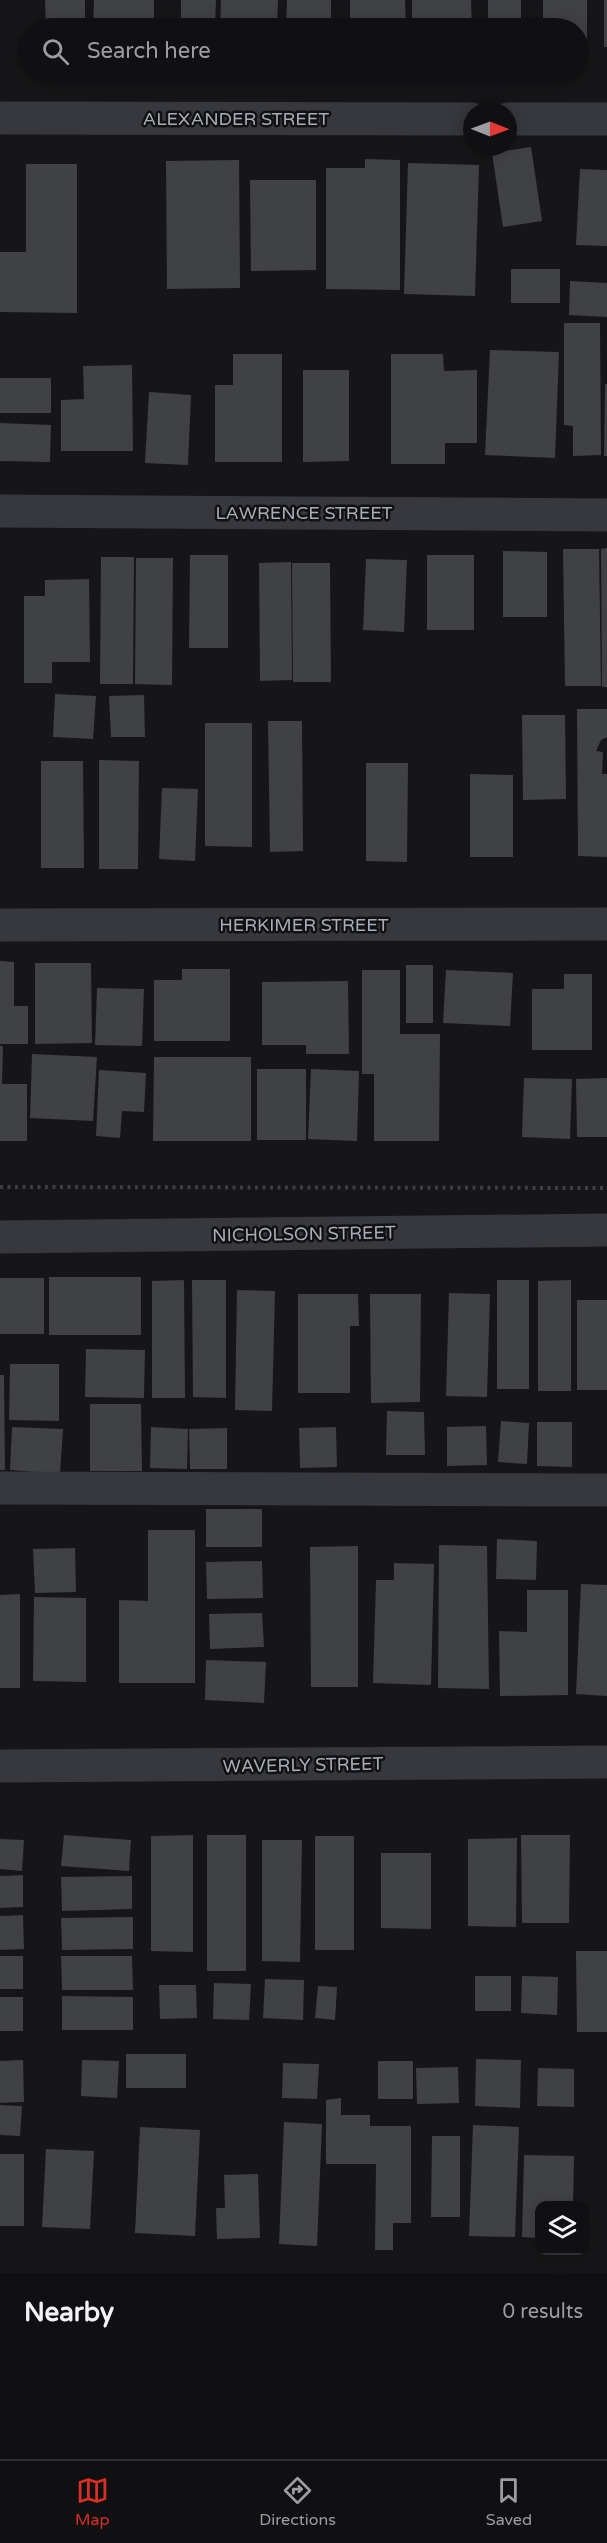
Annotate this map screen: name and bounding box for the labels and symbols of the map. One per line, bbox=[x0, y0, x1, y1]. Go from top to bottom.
north arrow bbox=[463, 102, 517, 156]
street label: ALEXANDER STREET bbox=[143, 108, 329, 130]
street label: LAWRENCE STREET bbox=[215, 502, 393, 524]
street label: HERKIMER STREET bbox=[219, 914, 389, 936]
street label: NICHOLSON STREET bbox=[212, 1221, 396, 1247]
street label: WAVERLY STREET bbox=[222, 1753, 384, 1777]

